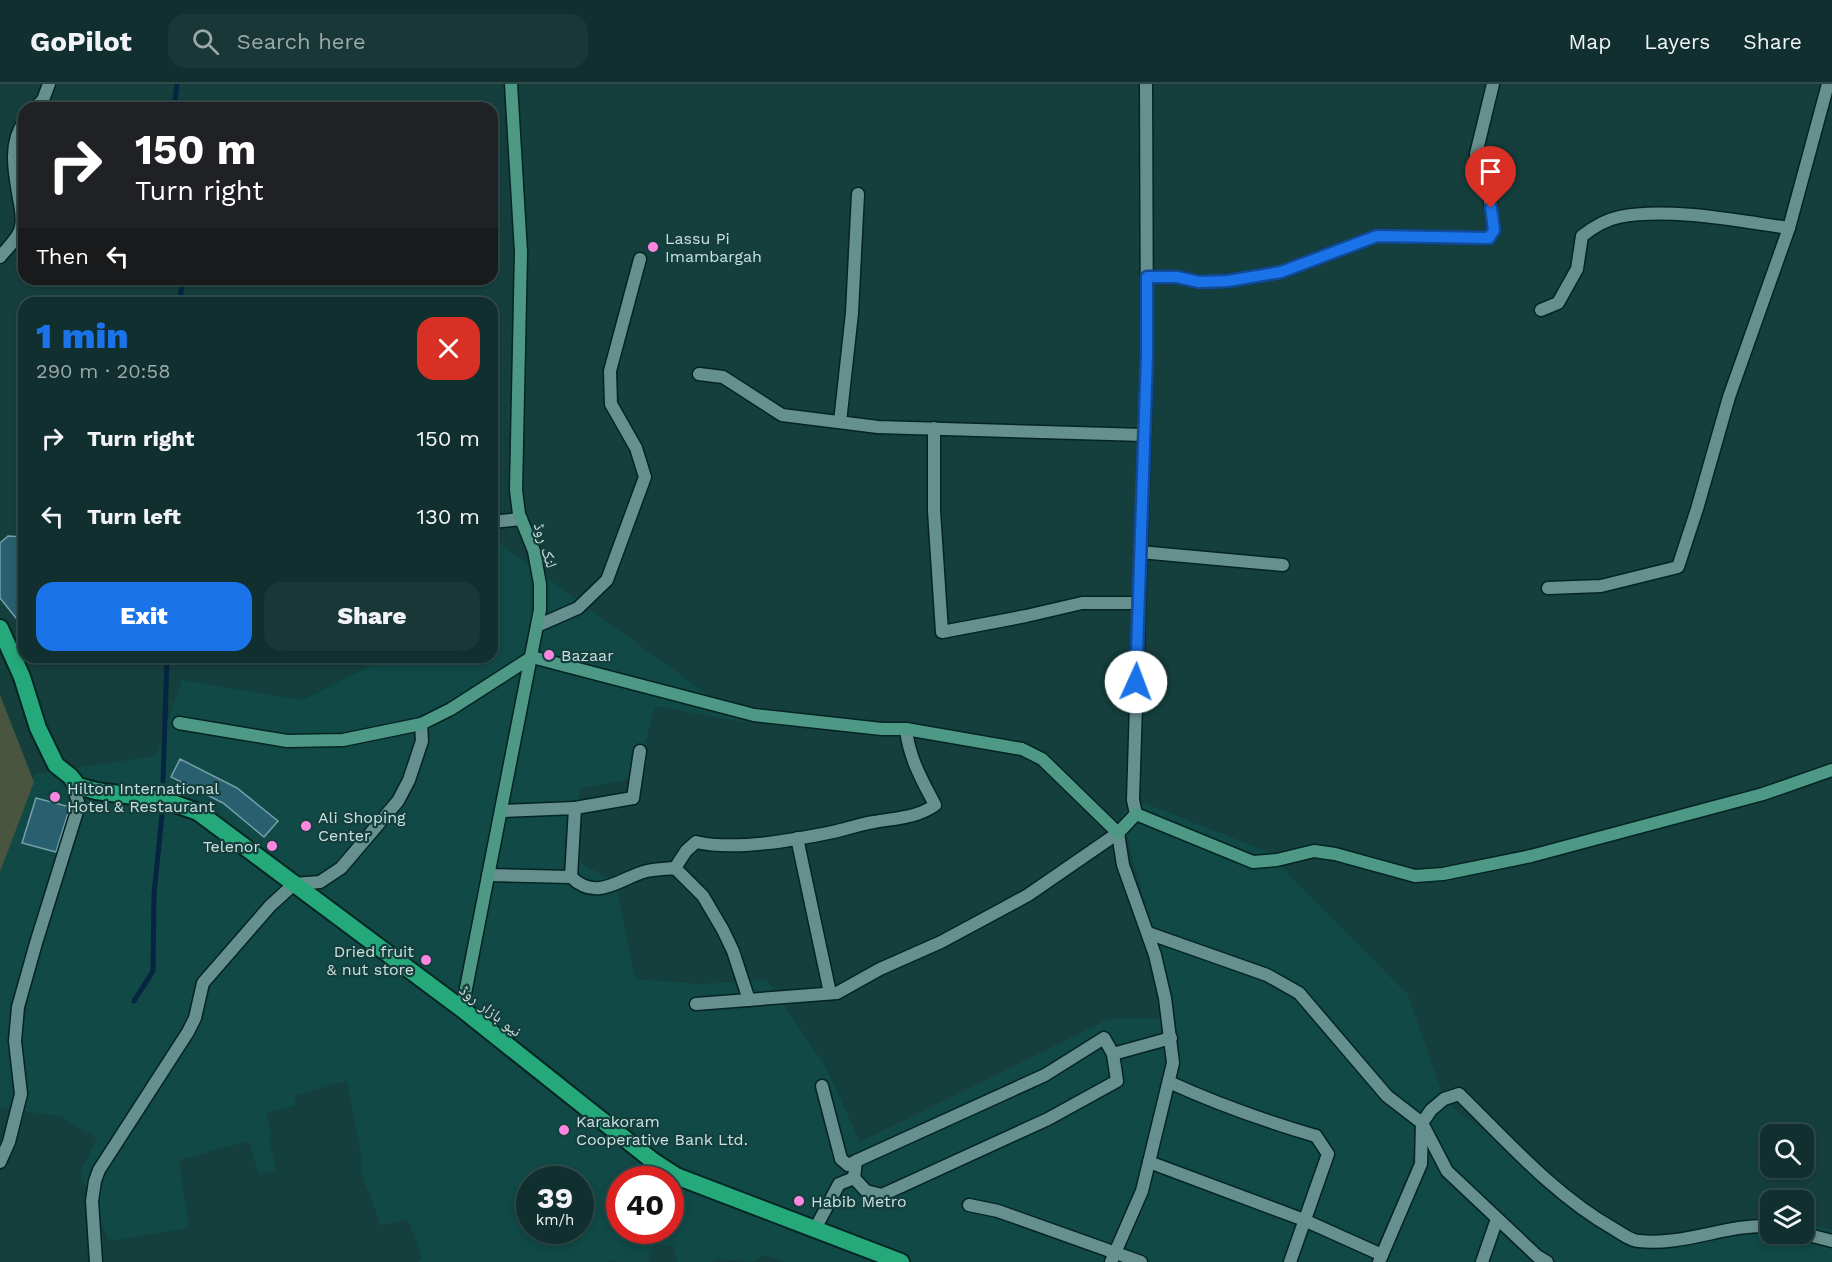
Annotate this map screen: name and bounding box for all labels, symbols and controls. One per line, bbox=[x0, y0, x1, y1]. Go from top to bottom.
search box bbox=[168, 14, 588, 68]
text: GoPilot bbox=[30, 25, 132, 58]
icon: search bbox=[189, 25, 222, 58]
text: Search here bbox=[237, 29, 366, 54]
text: Map bbox=[1568, 29, 1611, 54]
text: Layers bbox=[1644, 29, 1710, 54]
text: Share bbox=[1743, 29, 1802, 54]
text: 150 m bbox=[135, 125, 256, 174]
icon: right bbox=[36, 126, 114, 204]
pin bbox=[1465, 146, 1516, 208]
icon: arrive bbox=[1474, 155, 1507, 188]
text: Turn right bbox=[135, 175, 264, 207]
place label: Lassu Pi Imambargah bbox=[665, 229, 762, 266]
icon: left bbox=[101, 240, 134, 273]
marker: Lassu Pi Imambargah bbox=[646, 240, 660, 254]
text: Then bbox=[36, 244, 89, 269]
text: 1 min bbox=[36, 315, 129, 357]
button: close bbox=[417, 317, 480, 380]
text: 290 m · 20:58 bbox=[36, 359, 170, 383]
icon: right bbox=[36, 422, 69, 455]
text: Turn right bbox=[87, 426, 194, 451]
text: 150 m bbox=[416, 426, 480, 451]
icon: left bbox=[36, 500, 69, 533]
text: Turn left bbox=[87, 504, 181, 529]
text: 130 m bbox=[416, 504, 480, 529]
street label: لنک روڈ bbox=[530, 520, 561, 570]
button: Exit bbox=[36, 582, 252, 651]
button: Share bbox=[264, 582, 480, 651]
place label: Bazaar bbox=[561, 646, 614, 665]
marker: Bazaar bbox=[542, 648, 556, 662]
position arrow bbox=[1104, 650, 1168, 714]
place label: Hilton International Hotel & Restaurant bbox=[67, 779, 219, 816]
marker: Hilton International Hotel & Restaurant bbox=[48, 790, 62, 804]
place label: Ali Shoping Center bbox=[318, 808, 406, 845]
marker: Ali Shoping Center bbox=[299, 819, 313, 833]
place label: Telenor bbox=[203, 837, 260, 856]
marker: Telenor bbox=[265, 839, 279, 853]
place label: Dried fruit & nut store bbox=[326, 942, 414, 979]
marker: Dried fruit & nut store bbox=[419, 953, 433, 967]
street label: نیو بازار روڈ bbox=[456, 980, 525, 1040]
place label: Karakoram Cooperative Bank Ltd. bbox=[576, 1112, 748, 1149]
marker: Karakoram Cooperative Bank Ltd. bbox=[557, 1123, 571, 1137]
map controls bbox=[1760, 1124, 1814, 1244]
button: search bbox=[1760, 1124, 1814, 1178]
speed limit sign: 40 bbox=[606, 1166, 684, 1244]
text: 39 bbox=[537, 1180, 573, 1215]
button: layers bbox=[1760, 1190, 1814, 1244]
place label: Habib Metro bbox=[811, 1192, 907, 1211]
marker: Habib Metro bbox=[792, 1194, 806, 1208]
text: km/h bbox=[536, 1211, 574, 1229]

